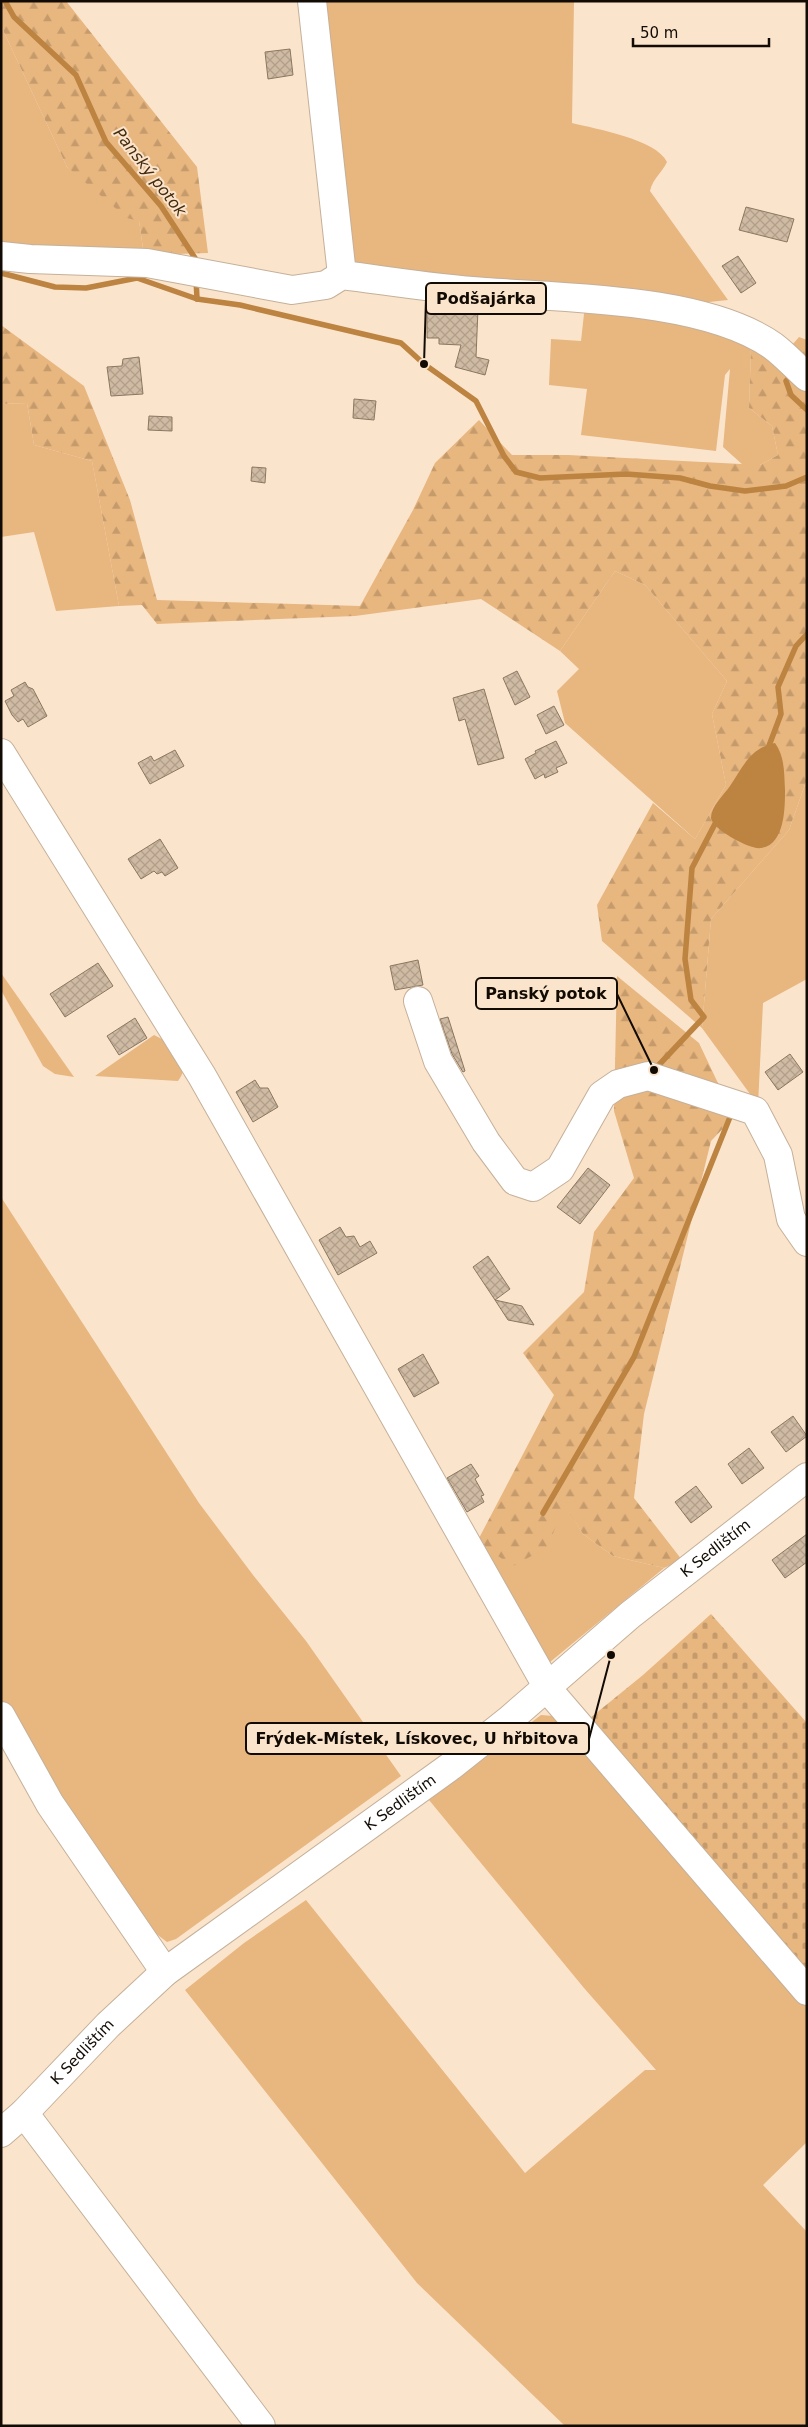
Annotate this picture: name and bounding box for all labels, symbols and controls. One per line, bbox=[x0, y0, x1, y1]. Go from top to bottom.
scale bar bbox=[633, 15, 769, 47]
text: 50 m bbox=[640, 24, 678, 42]
water label: Panský potok bbox=[110, 124, 191, 221]
callout: Podšajárka bbox=[426, 283, 546, 314]
text: Podšajárka bbox=[436, 289, 536, 308]
callout: Panský potok bbox=[476, 978, 617, 1009]
text: Panský potok bbox=[485, 984, 607, 1003]
street label: K Sedlištím bbox=[677, 1516, 754, 1581]
callout: Frýdek-Místek, Lískovec, U hřbitova bbox=[246, 1723, 589, 1754]
text: Frýdek-Místek, Lískovec, U hřbitova bbox=[256, 1729, 579, 1748]
street label: K Sedlištím bbox=[361, 1771, 440, 1834]
street label: K Sedlištím bbox=[47, 2015, 118, 2088]

